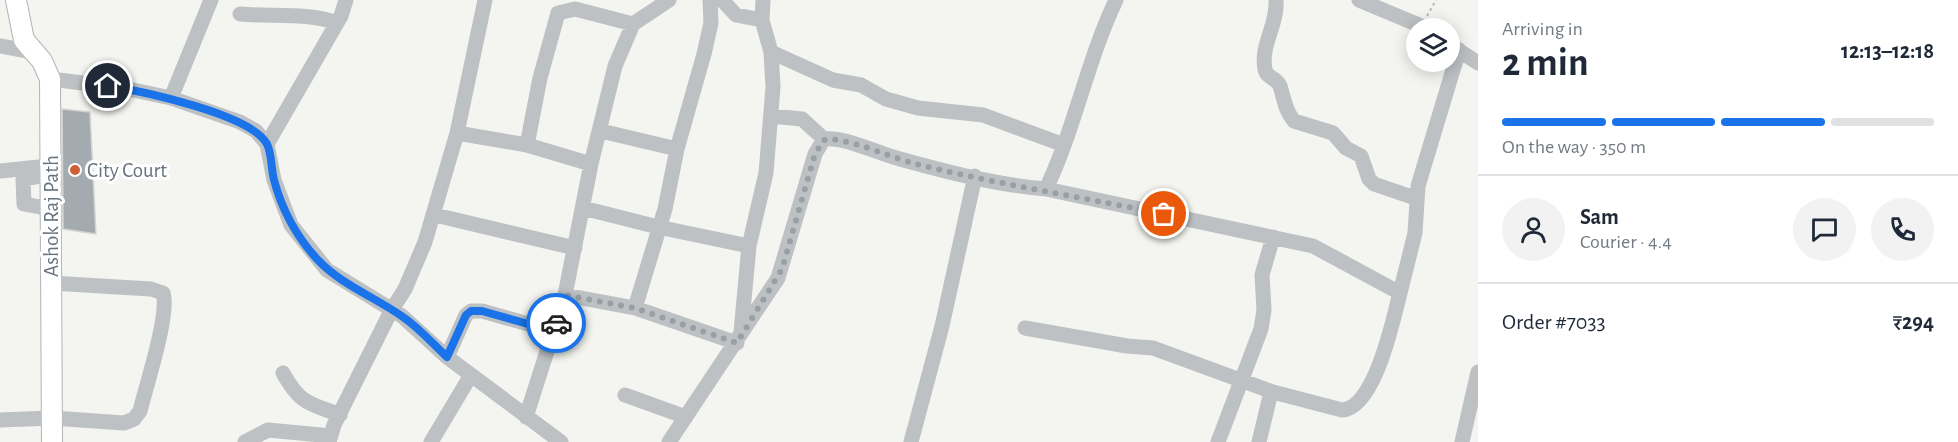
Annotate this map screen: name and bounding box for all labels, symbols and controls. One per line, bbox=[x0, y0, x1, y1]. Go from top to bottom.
map controls bbox=[1406, 18, 1460, 72]
button: layers bbox=[1406, 18, 1460, 72]
text: Arriving in bbox=[1502, 19, 1583, 39]
text: 12:13–12:18 bbox=[1841, 40, 1934, 62]
text: 2 min bbox=[1502, 44, 1589, 83]
pin bbox=[82, 60, 133, 111]
icon: home bbox=[91, 69, 124, 102]
text: On the way · 350 m bbox=[1502, 137, 1646, 157]
street label: Ashok Raj Path bbox=[41, 155, 62, 277]
place label: City Court bbox=[87, 160, 167, 181]
marker: City Court bbox=[68, 163, 82, 177]
pin bbox=[1138, 188, 1189, 239]
icon: bag bbox=[1147, 197, 1180, 230]
button: person bbox=[1502, 198, 1565, 261]
button: chat bbox=[1793, 198, 1856, 261]
button: phone bbox=[1871, 198, 1934, 261]
text: Sam bbox=[1580, 206, 1619, 228]
text: Courier · 4.4 bbox=[1580, 232, 1672, 252]
courier bbox=[526, 293, 586, 353]
icon: car bbox=[540, 307, 573, 340]
text: Order #7033 bbox=[1502, 311, 1606, 333]
text: ₹294 bbox=[1893, 311, 1934, 333]

